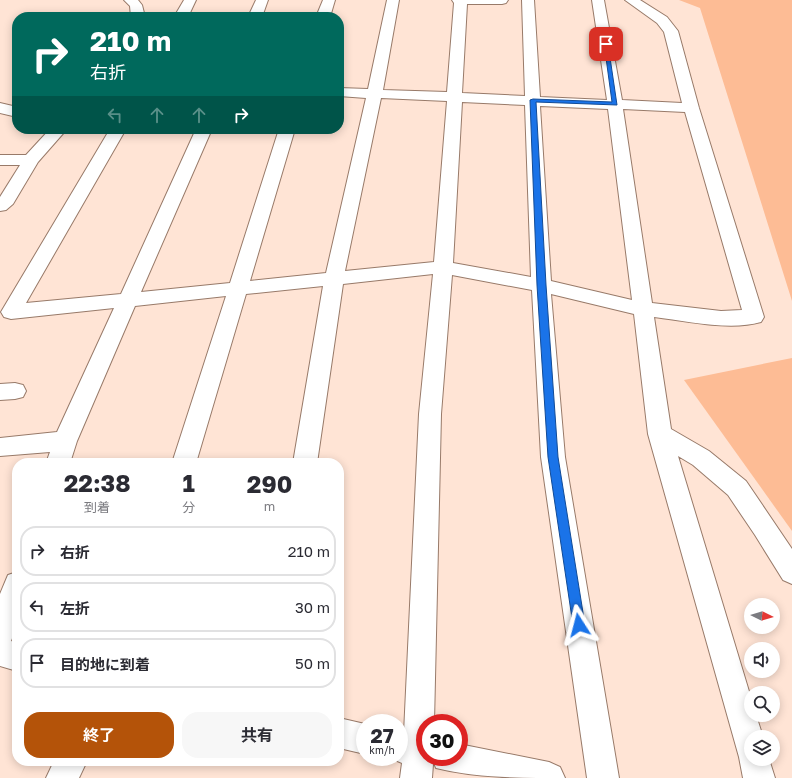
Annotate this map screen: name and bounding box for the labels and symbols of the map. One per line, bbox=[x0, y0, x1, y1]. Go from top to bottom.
pin bbox=[589, 27, 623, 61]
north arrow bbox=[744, 598, 780, 634]
position arrow bbox=[558, 604, 600, 646]
speed limit sign: 30 bbox=[416, 714, 468, 766]

